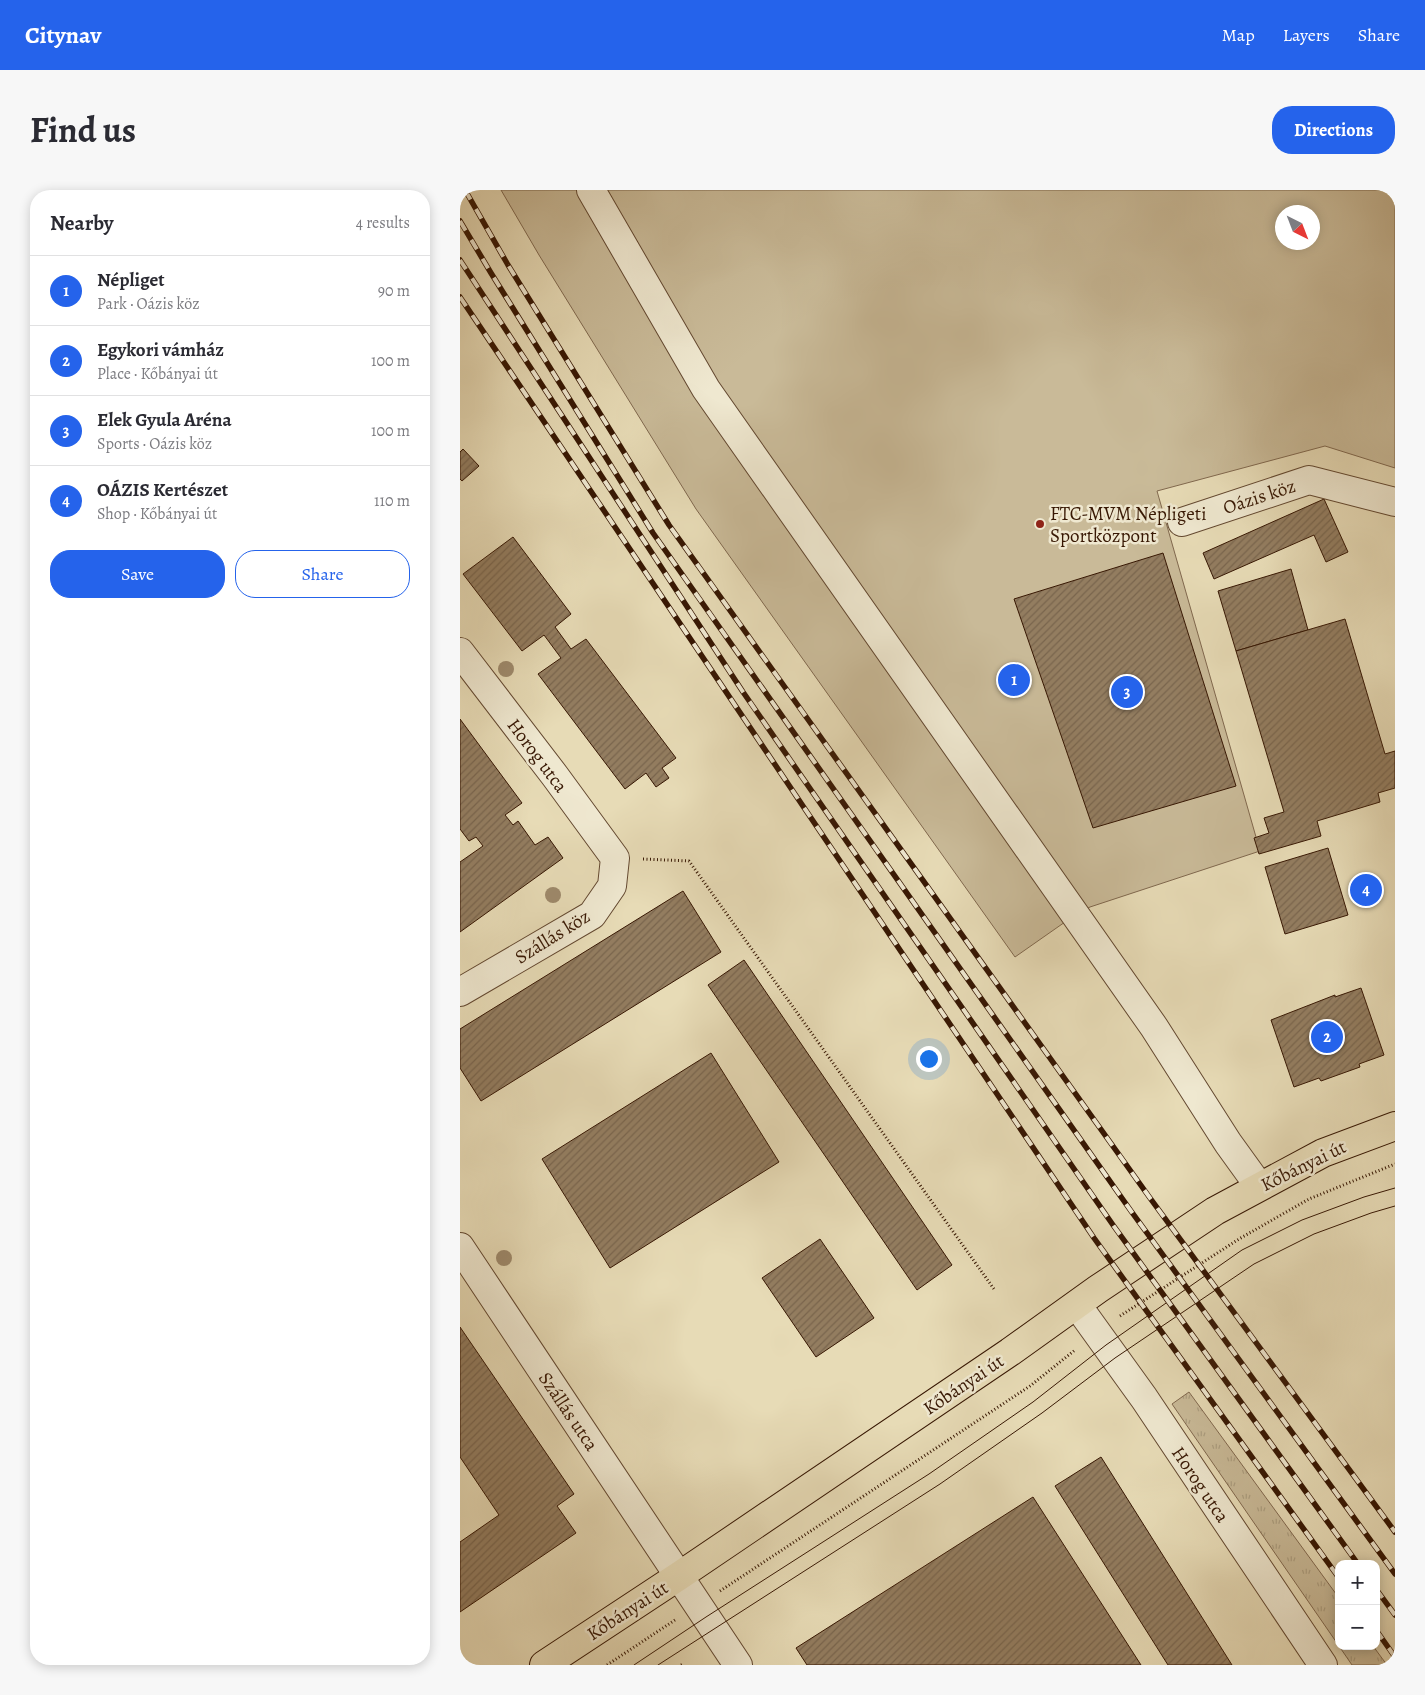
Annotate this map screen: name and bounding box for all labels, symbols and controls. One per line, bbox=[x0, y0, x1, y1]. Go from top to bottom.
text: Citynav bbox=[25, 19, 101, 51]
text: Map bbox=[1222, 23, 1255, 47]
text: Layers bbox=[1283, 23, 1330, 47]
text: Share bbox=[1358, 23, 1400, 47]
text: Find us bbox=[30, 106, 136, 154]
button: Directions bbox=[1272, 106, 1395, 154]
north arrow bbox=[1275, 205, 1320, 250]
text: Nearby bbox=[50, 209, 113, 237]
text: 4 results bbox=[356, 212, 410, 234]
text: Népliget bbox=[97, 267, 165, 293]
text: 1 bbox=[63, 280, 69, 302]
text: 90 m bbox=[378, 280, 410, 302]
text: Park · Oázis köz bbox=[97, 293, 200, 315]
text: Egykori vámház bbox=[97, 337, 224, 363]
text: 2 bbox=[62, 350, 70, 372]
text: 100 m bbox=[371, 350, 410, 372]
text: Place · Kőbányai út bbox=[97, 363, 218, 385]
text: Elek Gyula Aréna bbox=[97, 407, 232, 433]
text: 3 bbox=[63, 420, 69, 442]
text: 100 m bbox=[371, 420, 410, 442]
text: Sports · Oázis köz bbox=[97, 433, 212, 455]
street label: Oázis köz bbox=[1220, 473, 1299, 521]
text: OÁZIS Kertészet bbox=[97, 477, 228, 503]
text: 4 bbox=[62, 490, 70, 512]
text: 110 m bbox=[374, 490, 410, 512]
place label: FTC-MVM Népligeti Sportközpont bbox=[1050, 501, 1207, 549]
text: Shop · Kőbányai út bbox=[97, 503, 217, 525]
marker: FTC-MVM Népligeti Sportközpont bbox=[1034, 518, 1046, 530]
button: Save bbox=[50, 550, 225, 598]
button: Share bbox=[235, 550, 410, 598]
pin: 1 bbox=[998, 661, 1030, 699]
pin: 3 bbox=[1111, 673, 1143, 711]
street label: Horog utca bbox=[501, 713, 574, 798]
pin: 4 bbox=[1350, 871, 1382, 909]
street label: Szállás köz bbox=[510, 903, 595, 970]
pin: 2 bbox=[1311, 1018, 1343, 1056]
your location bbox=[916, 1046, 942, 1072]
street label: Kőbányai út bbox=[1256, 1134, 1351, 1198]
street label: Kőbányai út bbox=[918, 1348, 1009, 1421]
street label: Szállás utca bbox=[532, 1367, 604, 1456]
street label: Horog utca bbox=[1165, 1441, 1235, 1528]
map controls bbox=[1335, 1560, 1380, 1650]
button: + bbox=[1335, 1560, 1380, 1605]
street label: Kőbányai út bbox=[582, 1575, 673, 1647]
button: − bbox=[1335, 1605, 1380, 1650]

